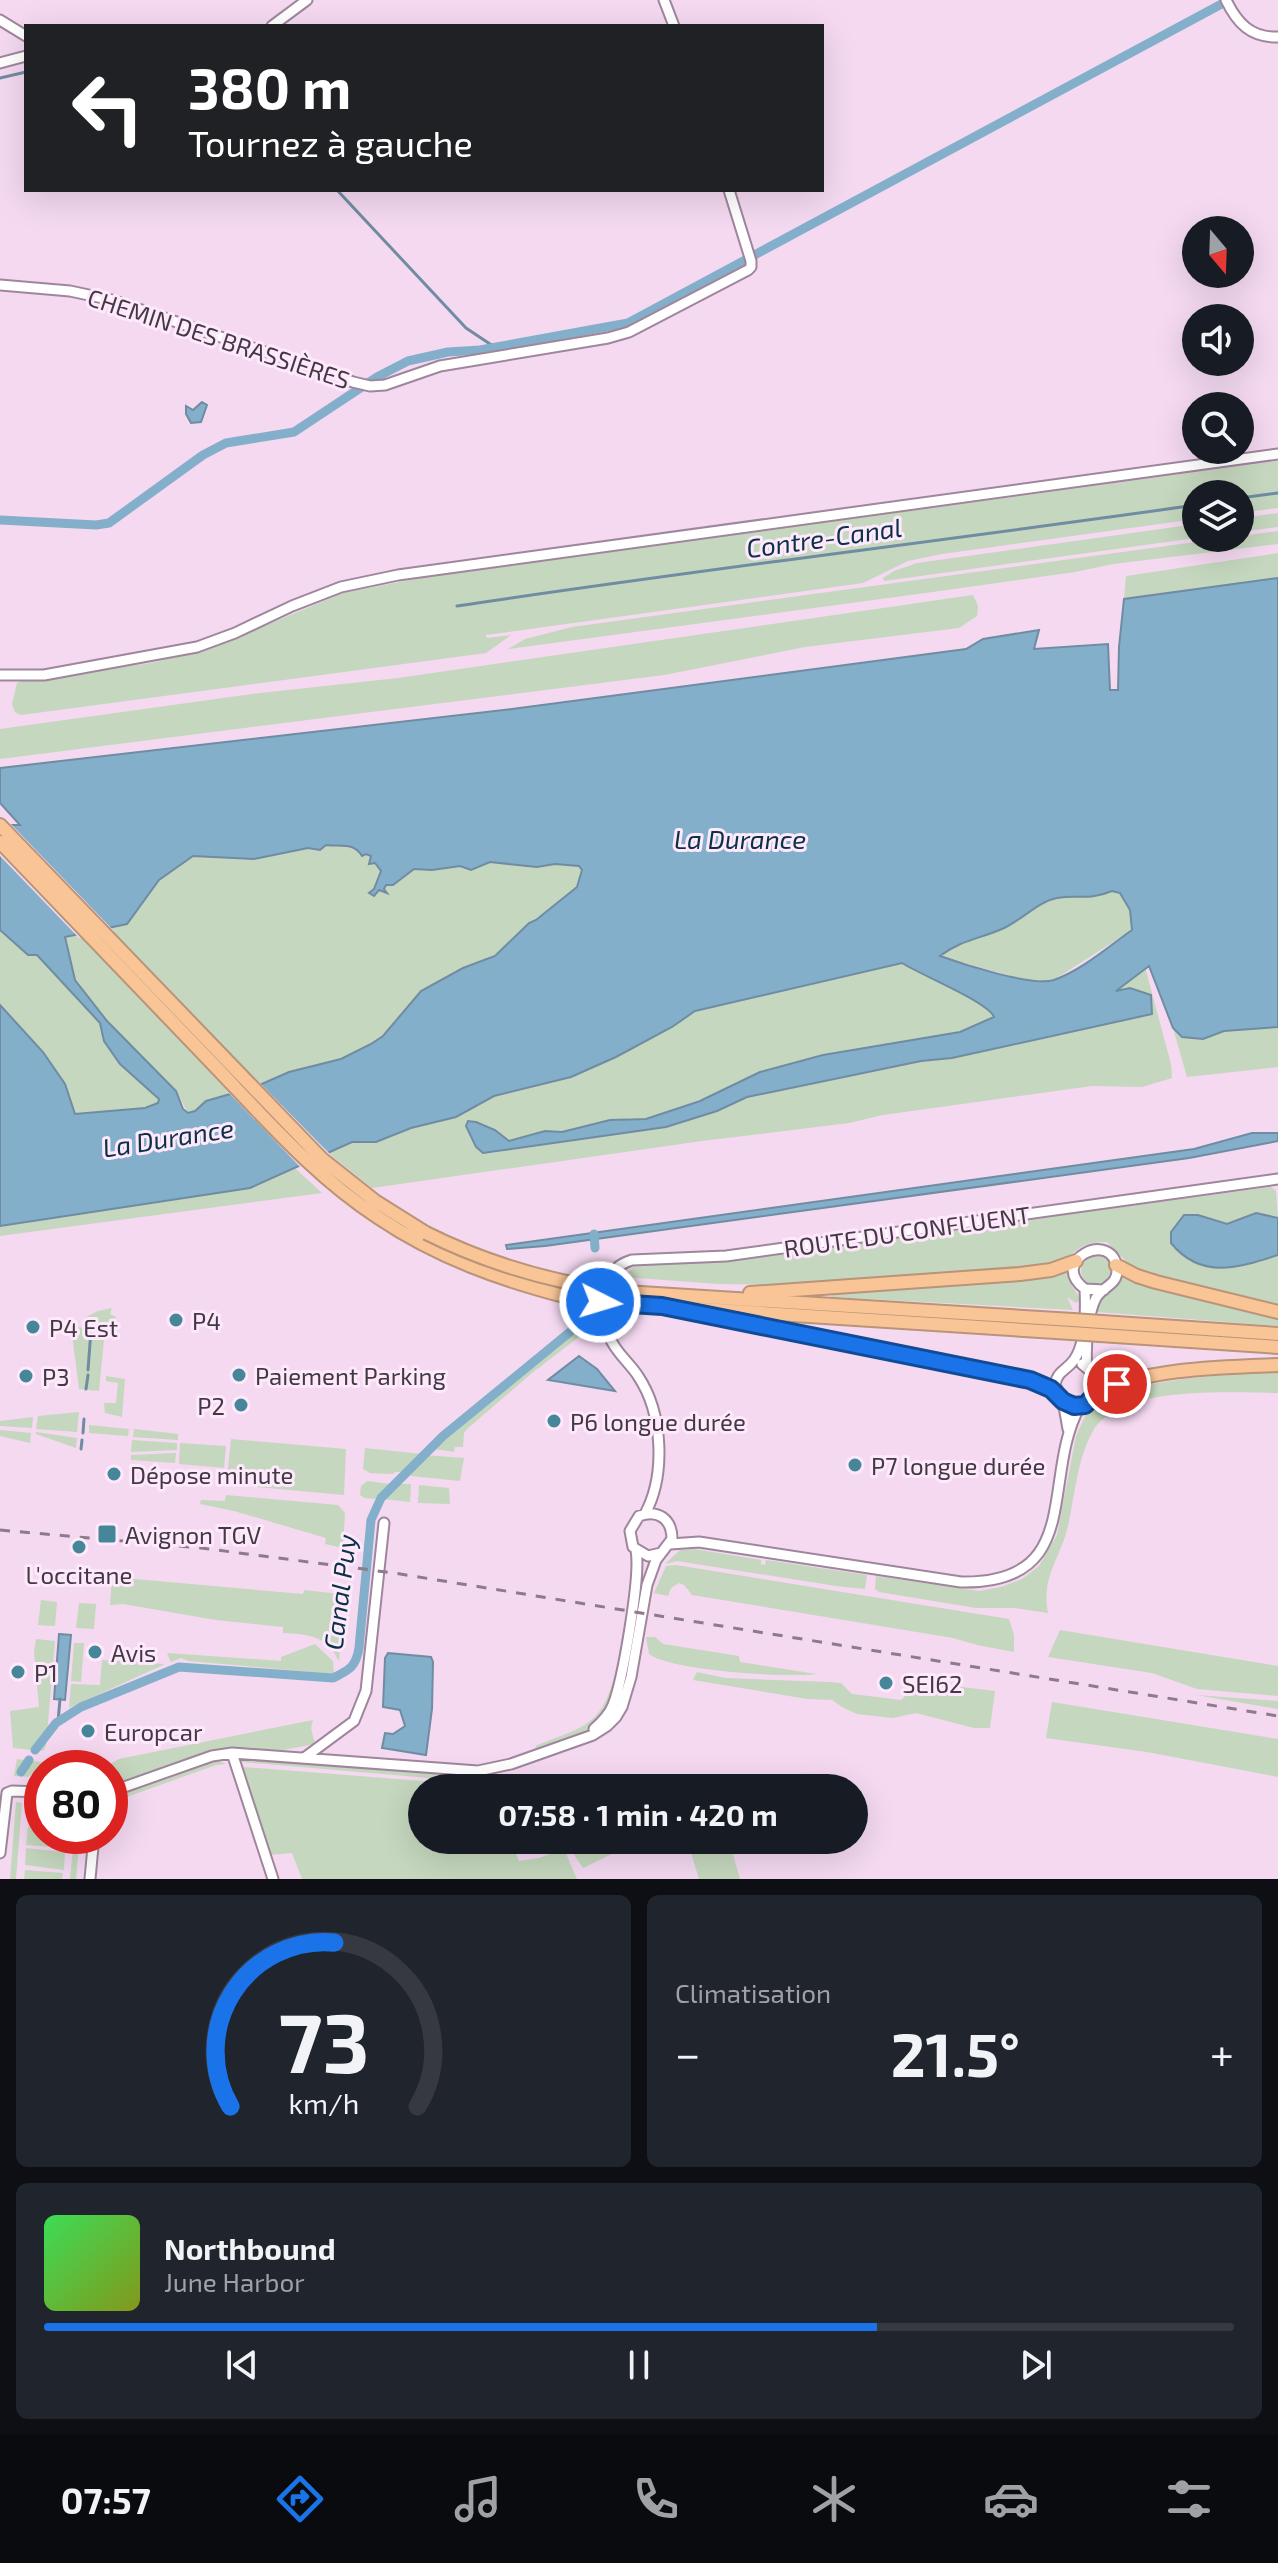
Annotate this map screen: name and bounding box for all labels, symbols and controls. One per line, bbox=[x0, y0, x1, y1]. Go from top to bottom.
text: 380 m bbox=[188, 53, 351, 120]
icon: left bbox=[56, 56, 160, 160]
text: Tournez à gauche bbox=[188, 121, 473, 164]
north arrow bbox=[1182, 216, 1254, 288]
map controls bbox=[1182, 216, 1254, 552]
street label: CHEMIN DES BRASSIÈRES bbox=[84, 282, 354, 394]
button: sound bbox=[1182, 304, 1254, 376]
button: search bbox=[1182, 392, 1254, 464]
button: layers bbox=[1182, 480, 1254, 552]
water label: Contre-Canal bbox=[744, 511, 904, 563]
water label: La Durance bbox=[674, 823, 806, 854]
water label: La Durance bbox=[100, 1111, 236, 1163]
street label: ROUTE DU CONFLUENT bbox=[782, 1199, 1032, 1263]
position arrow bbox=[558, 1260, 642, 1344]
place label: P4 bbox=[192, 1306, 221, 1335]
marker: P4 bbox=[167, 1311, 185, 1329]
place label: P4 Est bbox=[49, 1313, 118, 1342]
marker: P4 Est bbox=[24, 1318, 42, 1336]
pin bbox=[1083, 1350, 1151, 1418]
place label: Paiement Parking bbox=[255, 1361, 446, 1390]
place label: P3 bbox=[42, 1362, 70, 1391]
icon: arrive bbox=[1095, 1362, 1139, 1406]
marker: Paiement Parking bbox=[230, 1366, 248, 1384]
marker: P3 bbox=[17, 1367, 35, 1385]
place label: P2 bbox=[197, 1391, 225, 1420]
marker: P2 bbox=[232, 1396, 250, 1414]
place label: P6 longue durée bbox=[570, 1407, 746, 1436]
marker: P6 longue durée bbox=[545, 1412, 563, 1430]
place label: P7 longue durée bbox=[871, 1451, 1045, 1480]
marker: P7 longue durée bbox=[846, 1456, 864, 1474]
place label: Dépose minute bbox=[130, 1460, 293, 1489]
marker: Dépose minute bbox=[105, 1465, 123, 1483]
place label: Avignon TGV bbox=[125, 1520, 262, 1549]
marker: Avignon TGV bbox=[96, 1523, 118, 1545]
water label: Canal Puy bbox=[317, 1532, 362, 1652]
marker: L'occitane bbox=[70, 1538, 88, 1556]
place label: L'occitane bbox=[26, 1560, 132, 1589]
place label: Avis bbox=[111, 1638, 156, 1667]
marker: Avis bbox=[86, 1643, 104, 1661]
place label: P1 bbox=[34, 1658, 58, 1687]
marker: P1 bbox=[9, 1663, 27, 1681]
place label: SEI62 bbox=[902, 1669, 962, 1698]
marker: SEI62 bbox=[877, 1674, 895, 1692]
place label: Europcar bbox=[104, 1717, 203, 1746]
marker: Europcar bbox=[79, 1722, 97, 1740]
speed limit sign: 80 bbox=[24, 1750, 128, 1854]
text: 07:58 · 1 min · 420 m bbox=[498, 1796, 778, 1832]
text: Climatisation bbox=[675, 1977, 831, 2008]
text: 73 bbox=[278, 1990, 369, 2090]
text: 21.5° bbox=[891, 2017, 1020, 2089]
text: − bbox=[675, 2026, 701, 2079]
text: + bbox=[1210, 2026, 1234, 2079]
text: km/h bbox=[288, 2085, 359, 2120]
text: Northbound bbox=[164, 2230, 336, 2266]
text: June Harbor bbox=[164, 2266, 305, 2297]
icon: previous bbox=[220, 2343, 264, 2387]
icon: pause bbox=[617, 2343, 661, 2387]
icon: next bbox=[1014, 2343, 1058, 2387]
icon: directions bbox=[272, 2471, 328, 2527]
icon: music bbox=[450, 2471, 506, 2527]
icon: phone bbox=[628, 2471, 684, 2527]
icon: climate bbox=[806, 2471, 862, 2527]
icon: car bbox=[983, 2471, 1039, 2527]
icon: filters bbox=[1161, 2471, 1217, 2527]
text: 07:57 bbox=[61, 2478, 151, 2521]

